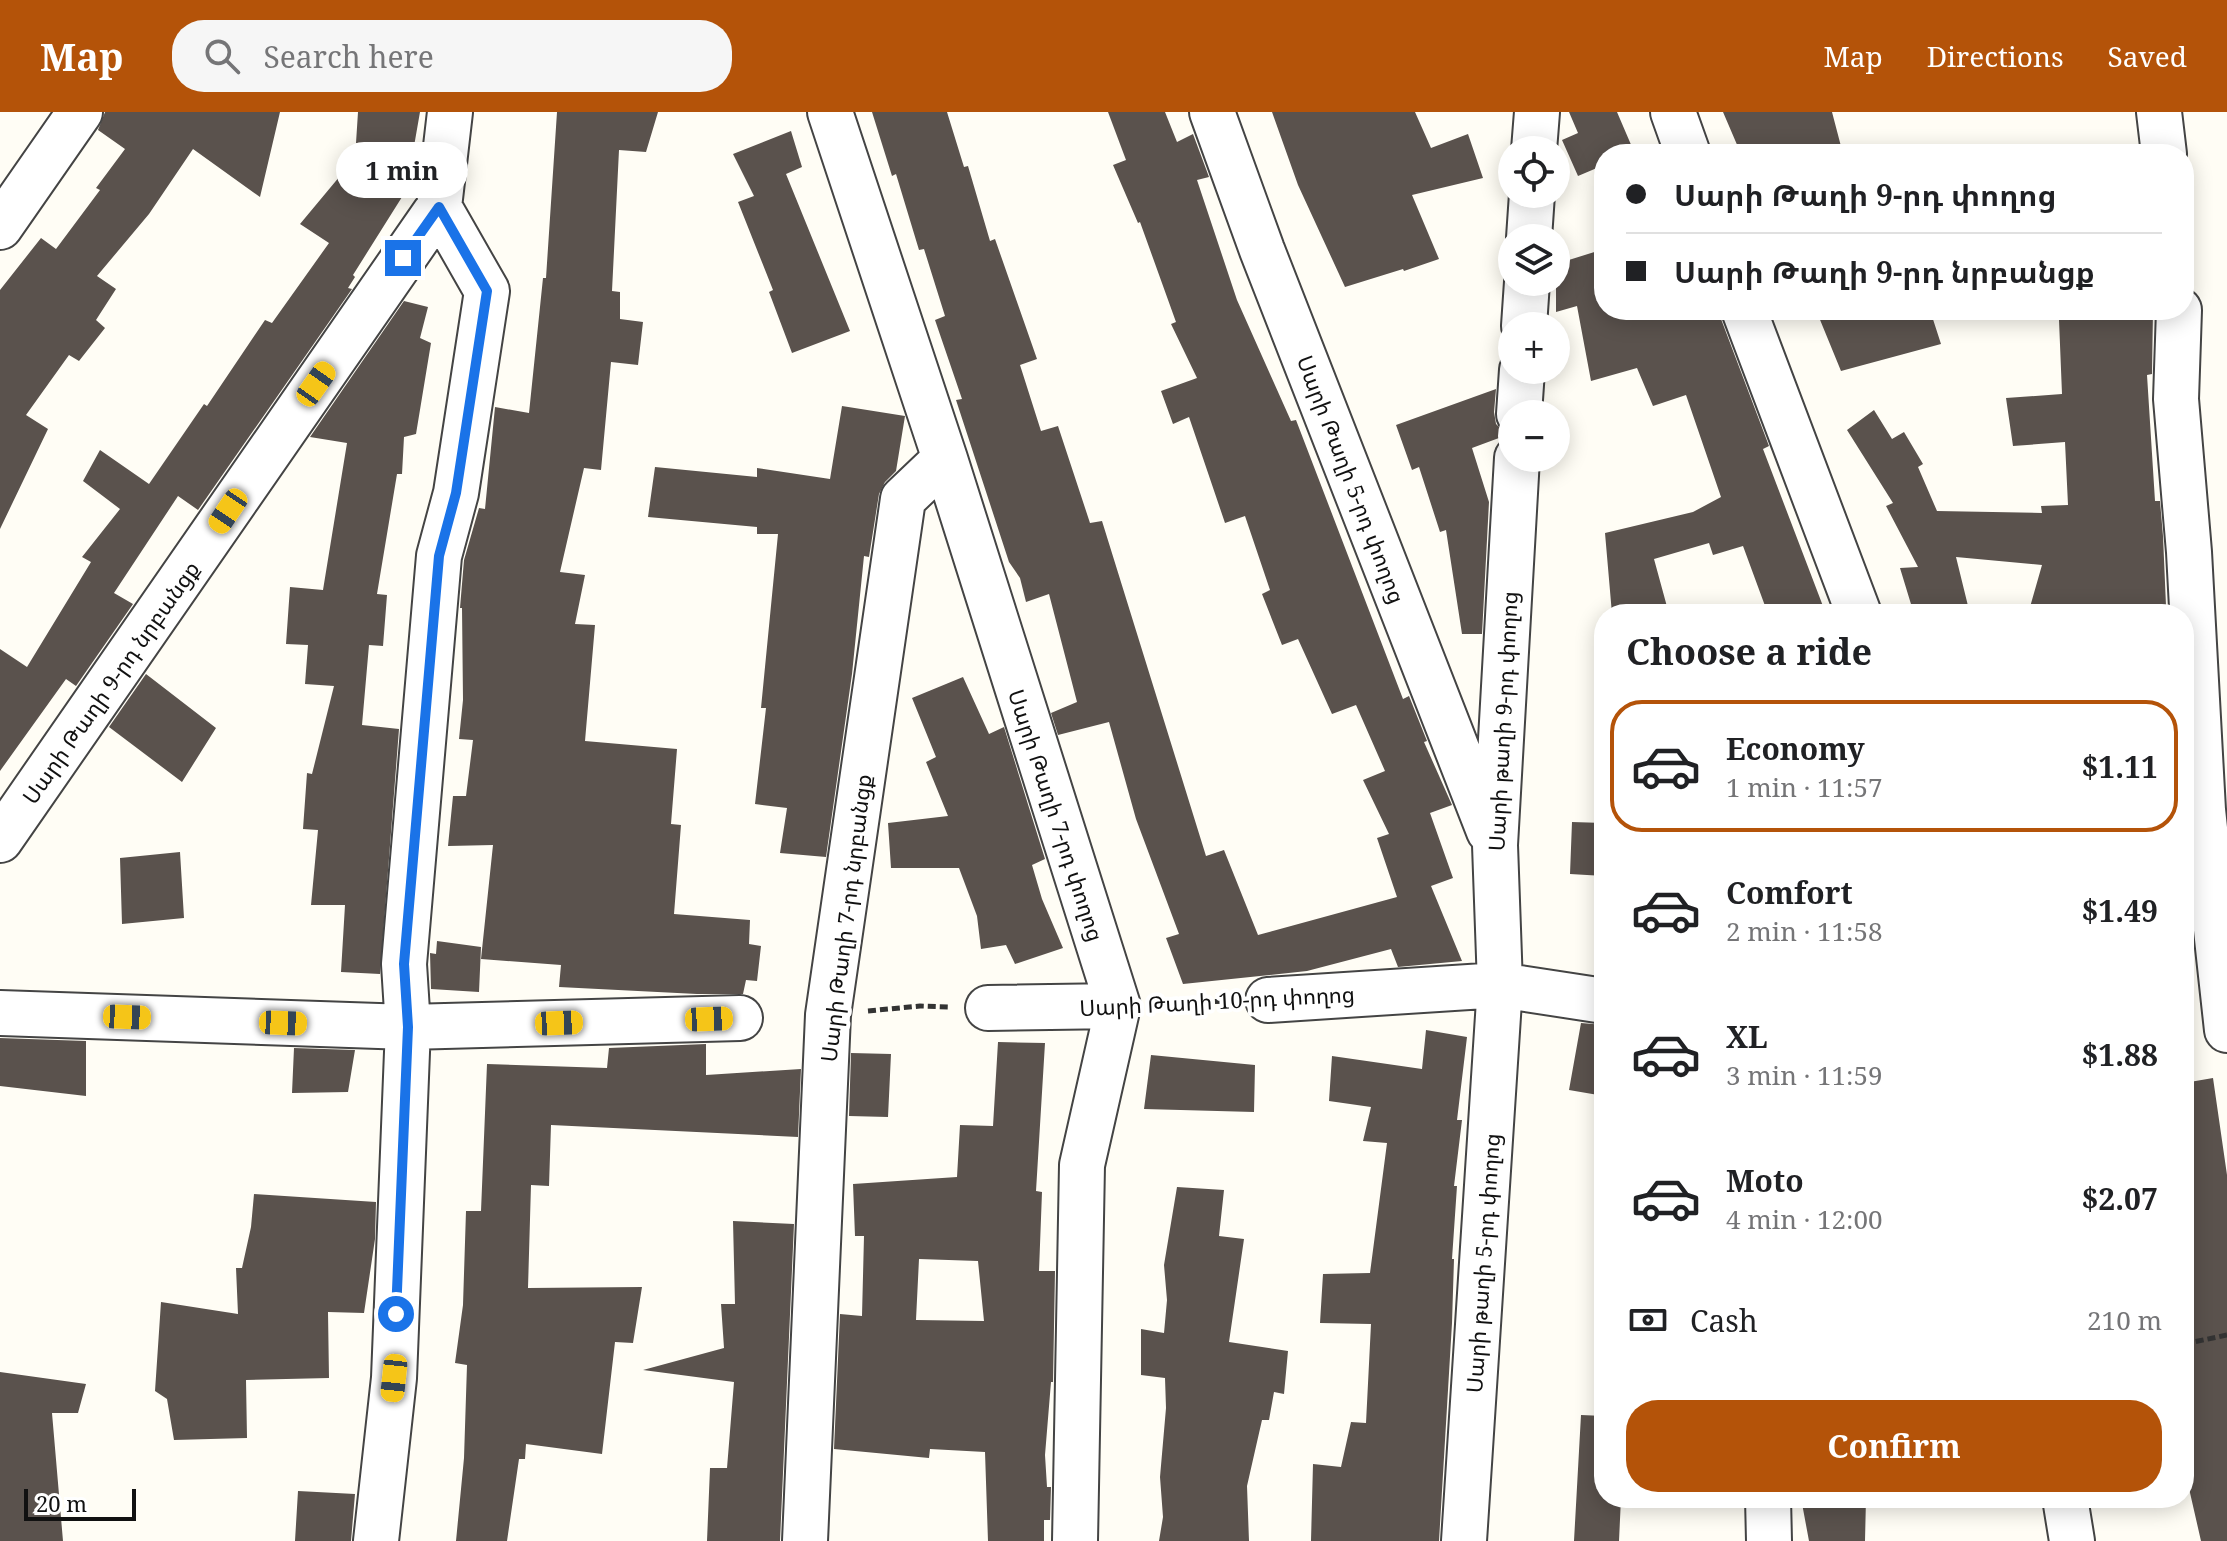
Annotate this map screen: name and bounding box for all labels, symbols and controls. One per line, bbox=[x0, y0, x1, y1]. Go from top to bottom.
search box bbox=[172, 20, 732, 92]
text: Map bbox=[40, 30, 124, 82]
icon: search bbox=[200, 34, 244, 78]
text: Search here bbox=[264, 36, 434, 77]
text: Map bbox=[1823, 37, 1883, 75]
text: Directions bbox=[1927, 37, 2064, 75]
text: Saved bbox=[2108, 37, 2187, 75]
map controls bbox=[1498, 136, 1570, 472]
button: locate bbox=[1498, 136, 1570, 208]
callout: 1 min bbox=[337, 142, 469, 198]
text: 1 min bbox=[365, 152, 439, 188]
text: Սարի Թաղի 9-րդ փողոց bbox=[1674, 174, 2057, 215]
button: layers bbox=[1498, 224, 1570, 296]
route end bbox=[385, 240, 421, 276]
text: Սարի Թաղի 9-րդ նրբանցք bbox=[1674, 251, 2095, 292]
button: + bbox=[1498, 312, 1570, 384]
street label: Սարի Թաղի 5-րդ փողոց bbox=[1291, 351, 1413, 607]
car bbox=[292, 357, 340, 411]
button: − bbox=[1498, 400, 1570, 472]
car bbox=[205, 484, 251, 538]
street label: Սարի Թաղի 9-րդ նրբանցք bbox=[15, 555, 205, 809]
street label: Սարի թաղի 9-րդ փողոց bbox=[1480, 590, 1524, 852]
text: Choose a ride bbox=[1626, 627, 1872, 676]
street label: Սարի Թաղի 7-րդ փողոց bbox=[1002, 685, 1112, 945]
text: Economy bbox=[1726, 728, 1865, 769]
icon: car bbox=[1630, 730, 1702, 802]
text: $1.11 bbox=[2081, 746, 2158, 787]
text: 1 min · 11:57 bbox=[1726, 769, 1883, 805]
street label: Սարի Թաղի 7-րդ նրբանցք bbox=[812, 772, 878, 1064]
text: Comfort bbox=[1726, 872, 1853, 913]
icon: car bbox=[1630, 874, 1702, 946]
text: $1.49 bbox=[2081, 890, 2158, 931]
text: 2 min · 11:58 bbox=[1726, 913, 1883, 949]
street label: Սարի Թաղի 10-րդ փողոց bbox=[1079, 978, 1355, 1022]
car bbox=[103, 1004, 151, 1030]
car bbox=[685, 1006, 733, 1032]
car bbox=[259, 1010, 307, 1036]
car bbox=[535, 1010, 583, 1036]
text: XL bbox=[1726, 1016, 1768, 1057]
icon: car bbox=[1630, 1018, 1702, 1090]
text: $1.88 bbox=[2081, 1034, 2158, 1075]
text: 3 min · 11:59 bbox=[1726, 1057, 1883, 1093]
street label: Սարի թաղի 5-րդ փողոց bbox=[1458, 1132, 1506, 1394]
text: Moto bbox=[1726, 1160, 1804, 1201]
icon: car bbox=[1630, 1162, 1702, 1234]
text: $2.07 bbox=[2081, 1178, 2158, 1219]
text: 4 min · 12:00 bbox=[1726, 1201, 1883, 1237]
route start bbox=[378, 1296, 414, 1332]
icon: cash bbox=[1626, 1298, 1670, 1342]
text: Cash bbox=[1690, 1300, 1758, 1341]
text: 210 m bbox=[2087, 1302, 2162, 1338]
car bbox=[380, 1353, 408, 1403]
button: Confirm bbox=[1626, 1400, 2162, 1492]
scale bar bbox=[24, 1485, 136, 1521]
text: 20 m bbox=[36, 1488, 87, 1518]

